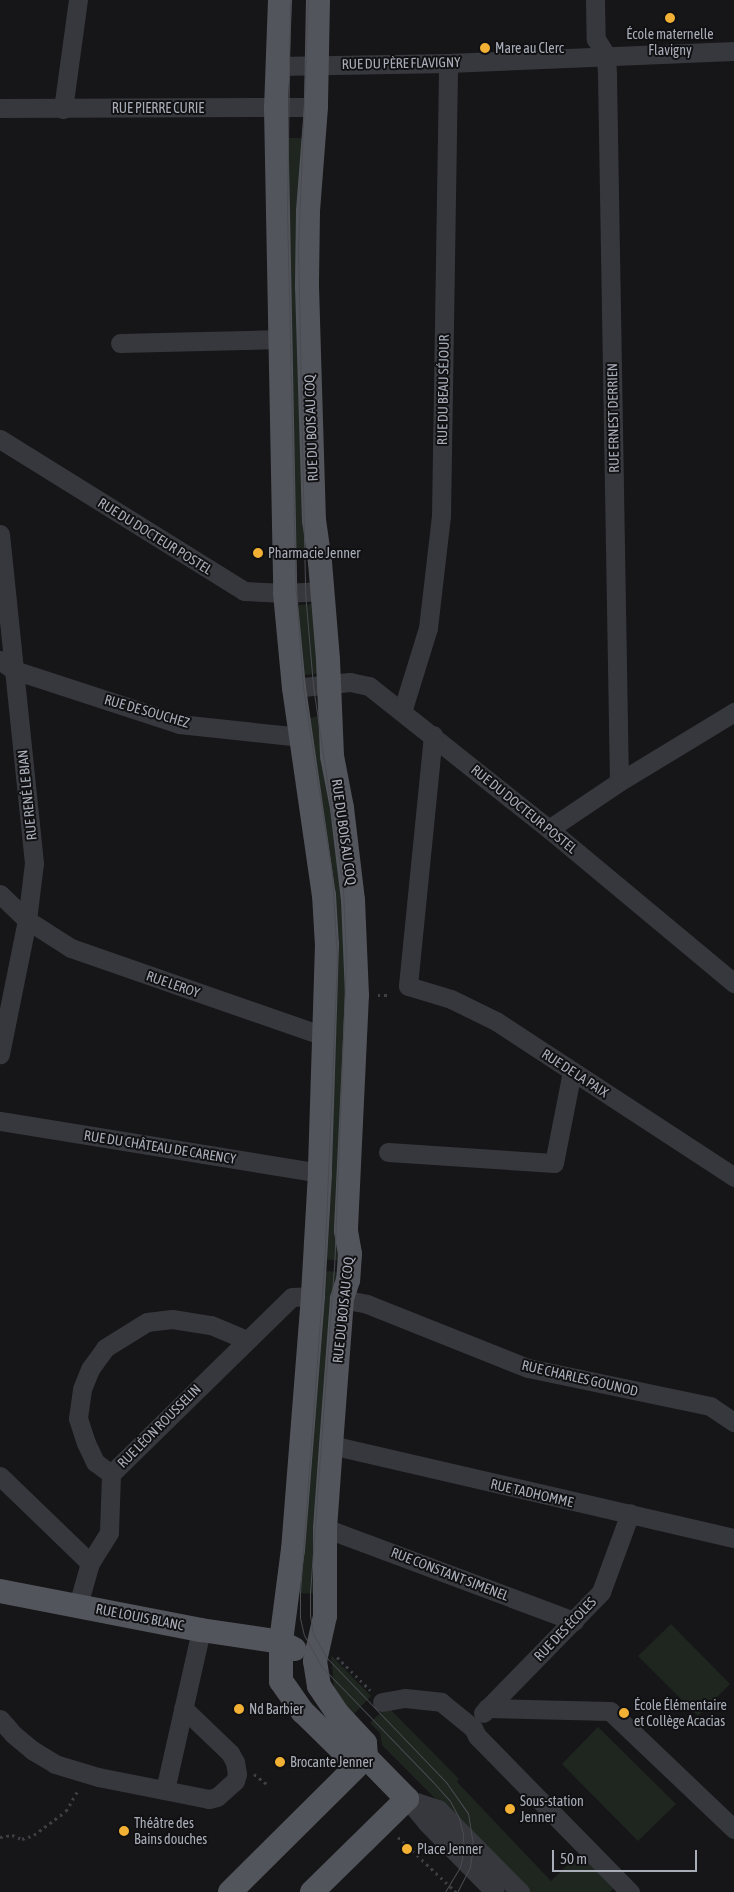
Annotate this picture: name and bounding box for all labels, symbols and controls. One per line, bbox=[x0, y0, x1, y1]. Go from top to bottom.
marker: École maternelle Flavigny bbox=[664, 12, 676, 24]
place label: École maternelle Flavigny bbox=[626, 26, 714, 58]
place label: Mare au Clerc bbox=[495, 40, 564, 56]
marker: Mare au Clerc bbox=[479, 42, 491, 54]
street label: RUE DU PÈRE FLAVIGNY bbox=[341, 54, 461, 72]
street label: RUE PIERRE CURIE bbox=[112, 100, 204, 116]
street label: RUE DU BEAU SÉJOUR bbox=[434, 335, 452, 445]
street label: RUE ERNEST DERRIEN bbox=[604, 363, 622, 473]
street label: RUE DU BOIS AU COQ bbox=[301, 374, 321, 482]
street label: RUE DU DOCTEUR POSTEL bbox=[95, 494, 215, 578]
place label: Pharmacie Jenner bbox=[268, 545, 360, 561]
marker: Pharmacie Jenner bbox=[252, 547, 264, 559]
street label: RUE DE SOUCHEZ bbox=[102, 691, 192, 731]
street label: RUE RENÉ LE BIAN bbox=[14, 749, 40, 841]
street label: RUE DU DOCTEUR POSTEL bbox=[468, 761, 580, 857]
street label: RUE DU BOIS AU COQ bbox=[328, 778, 360, 886]
street label: RUE LEROY bbox=[144, 967, 202, 1001]
street label: RUE DE LA PAIX bbox=[539, 1045, 611, 1101]
street label: RUE DU CHÂTEAU DE CARENCY bbox=[83, 1127, 237, 1167]
street label: RUE DU BOIS AU COQ bbox=[329, 1256, 357, 1364]
street label: RUE CHARLES GOUNOD bbox=[520, 1356, 640, 1400]
street label: RUE LÉON ROUSSELIN bbox=[114, 1381, 204, 1471]
street label: RUE TADHOMME bbox=[489, 1475, 575, 1511]
street label: RUE CONSTANT SIMENEL bbox=[389, 1544, 511, 1604]
street label: RUE DES ÉCOLES bbox=[530, 1594, 600, 1664]
street label: RUE LOUIS BLANC bbox=[94, 1600, 186, 1634]
place label: École Élémentaire et Collège Acacias bbox=[634, 1697, 727, 1730]
place label: Nd Barbier bbox=[249, 1701, 303, 1717]
marker: Nd Barbier bbox=[233, 1703, 245, 1715]
marker: École Élémentaire et Collège Acacias bbox=[618, 1707, 630, 1719]
place label: Brocante Jenner bbox=[290, 1754, 373, 1770]
marker: Brocante Jenner bbox=[274, 1756, 286, 1768]
place label: Sous-station Jenner bbox=[520, 1793, 584, 1825]
marker: Sous-station Jenner bbox=[504, 1803, 516, 1815]
place label: Théâtre des Bains douches bbox=[134, 1815, 207, 1848]
marker: Théâtre des Bains douches bbox=[118, 1825, 130, 1837]
scale bar bbox=[554, 1840, 699, 1872]
place label: Place Jenner bbox=[417, 1841, 482, 1857]
marker: Place Jenner bbox=[401, 1843, 413, 1855]
text: 50 m bbox=[560, 1850, 587, 1867]

